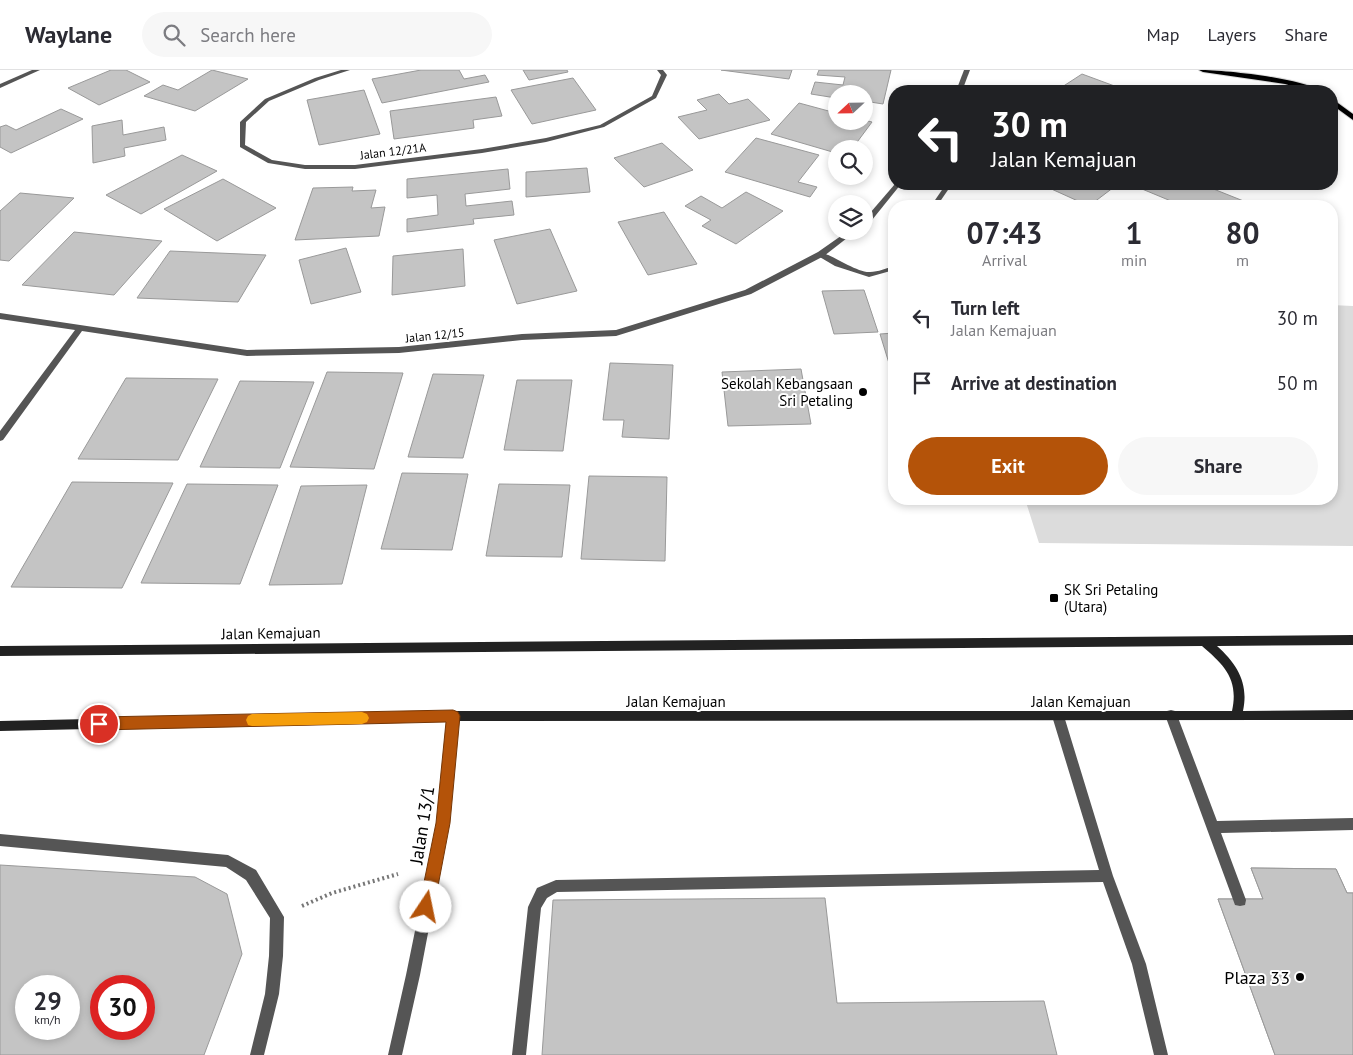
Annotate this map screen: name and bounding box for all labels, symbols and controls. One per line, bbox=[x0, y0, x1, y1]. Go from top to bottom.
search box bbox=[142, 12, 492, 57]
text: Waylane bbox=[25, 19, 112, 50]
icon: search bbox=[160, 21, 188, 49]
text: Search here bbox=[200, 23, 296, 47]
text: Map bbox=[1147, 23, 1179, 46]
text: Layers bbox=[1207, 23, 1256, 46]
text: Share bbox=[1284, 23, 1328, 46]
north arrow bbox=[828, 85, 872, 130]
map controls bbox=[828, 85, 873, 240]
text: 30 m bbox=[991, 101, 1068, 147]
icon: left bbox=[908, 105, 973, 170]
street label: Jalan 12/21A bbox=[358, 140, 427, 163]
button: search bbox=[828, 140, 873, 185]
text: Jalan Kemajuan bbox=[991, 145, 1137, 173]
button: layers bbox=[828, 195, 873, 240]
text: 07:43 bbox=[966, 213, 1043, 252]
text: 1 bbox=[1126, 213, 1143, 252]
text: 80 bbox=[1225, 213, 1260, 252]
text: Arrival bbox=[982, 250, 1027, 270]
text: min bbox=[1121, 250, 1147, 270]
text: m bbox=[1236, 250, 1249, 270]
text: Turn left bbox=[951, 296, 1020, 320]
icon: left bbox=[908, 304, 936, 332]
text: 30 m bbox=[1277, 306, 1318, 330]
text: Jalan Kemajuan bbox=[951, 320, 1057, 340]
street label: Jalan 12/15 bbox=[404, 324, 465, 346]
icon: arrive bbox=[908, 369, 936, 397]
text: Arrive at destination bbox=[951, 371, 1117, 395]
text: 50 m bbox=[1277, 371, 1318, 395]
place label: Sekolah Kebangsaan Sri Petaling bbox=[721, 374, 853, 410]
marker: Sekolah Kebangsaan Sri Petaling bbox=[857, 386, 869, 398]
button: Exit bbox=[908, 437, 1108, 495]
button: Share bbox=[1118, 437, 1318, 495]
place label: SK Sri Petaling (Utara) bbox=[1064, 580, 1158, 616]
marker: SK Sri Petaling (Utara) bbox=[1048, 592, 1060, 604]
street label: Jalan Kemajuan bbox=[220, 623, 321, 643]
street label: Jalan Kemajuan bbox=[625, 692, 726, 711]
street label: Jalan Kemajuan bbox=[1030, 692, 1131, 711]
pin bbox=[78, 703, 120, 745]
icon: arrive bbox=[85, 710, 113, 738]
street label: Jalan 13/1 bbox=[404, 784, 440, 867]
position arrow bbox=[399, 880, 451, 932]
place label: Plaza 33 bbox=[1224, 966, 1290, 989]
marker: Plaza 33 bbox=[1294, 971, 1306, 983]
speed limit sign: 30 bbox=[90, 975, 155, 1040]
text: 29 bbox=[33, 985, 62, 1017]
text: km/h bbox=[34, 1012, 61, 1027]

